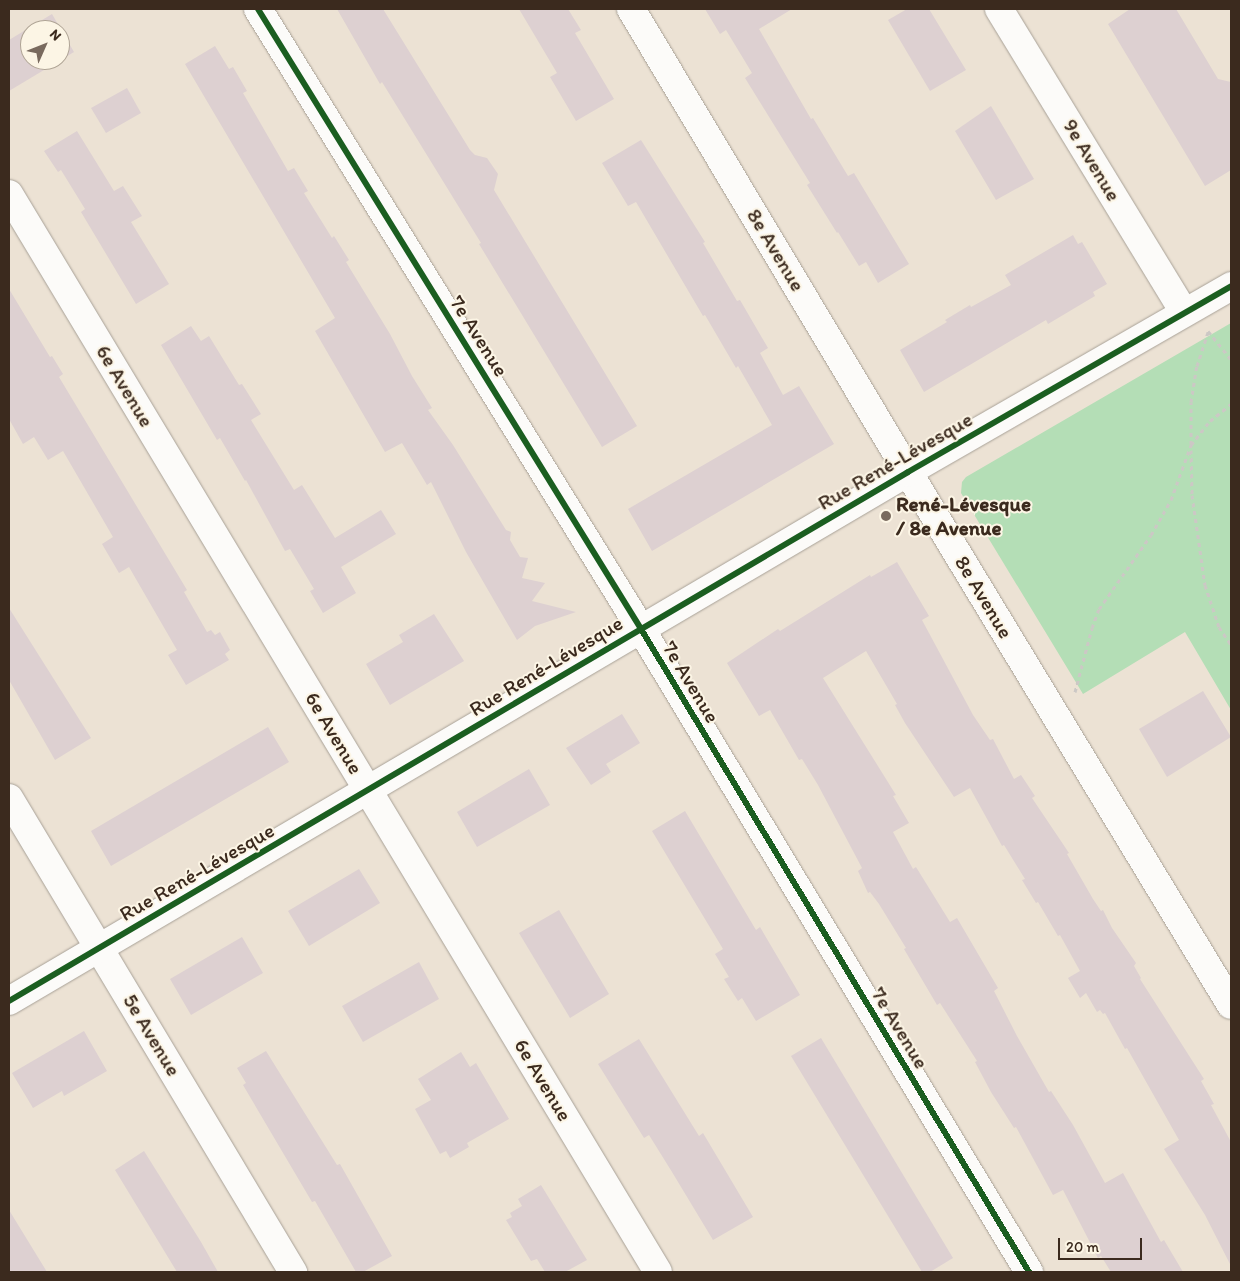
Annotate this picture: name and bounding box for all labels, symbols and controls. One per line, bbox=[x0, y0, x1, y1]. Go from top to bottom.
north arrow bbox=[20, 20, 70, 70]
text: N bbox=[46, 26, 65, 44]
street label: 9e Avenue bbox=[1058, 114, 1126, 206]
street label: 8e Avenue bbox=[742, 204, 810, 296]
street label: 7e Avenue bbox=[444, 291, 514, 381]
street label: 6e Avenue bbox=[91, 340, 159, 432]
street label: Rue René-Lévesque bbox=[813, 407, 977, 515]
place label: René-Lévesque / 8e Avenue bbox=[896, 491, 1031, 541]
marker: René-Lévesque / 8e Avenue bbox=[880, 510, 892, 522]
street label: 8e Avenue bbox=[950, 551, 1018, 643]
street label: Rue René-Lévesque bbox=[465, 610, 627, 722]
street label: 7e Avenue bbox=[657, 637, 725, 727]
street label: 6e Avenue bbox=[300, 687, 368, 779]
street label: Rue René-Lévesque bbox=[115, 818, 279, 926]
street label: 7e Avenue bbox=[866, 983, 934, 1073]
street label: 5e Avenue bbox=[118, 989, 186, 1081]
street label: 6e Avenue bbox=[509, 1034, 577, 1126]
scale bar bbox=[1060, 1228, 1144, 1260]
text: 20 m bbox=[1066, 1238, 1099, 1256]

